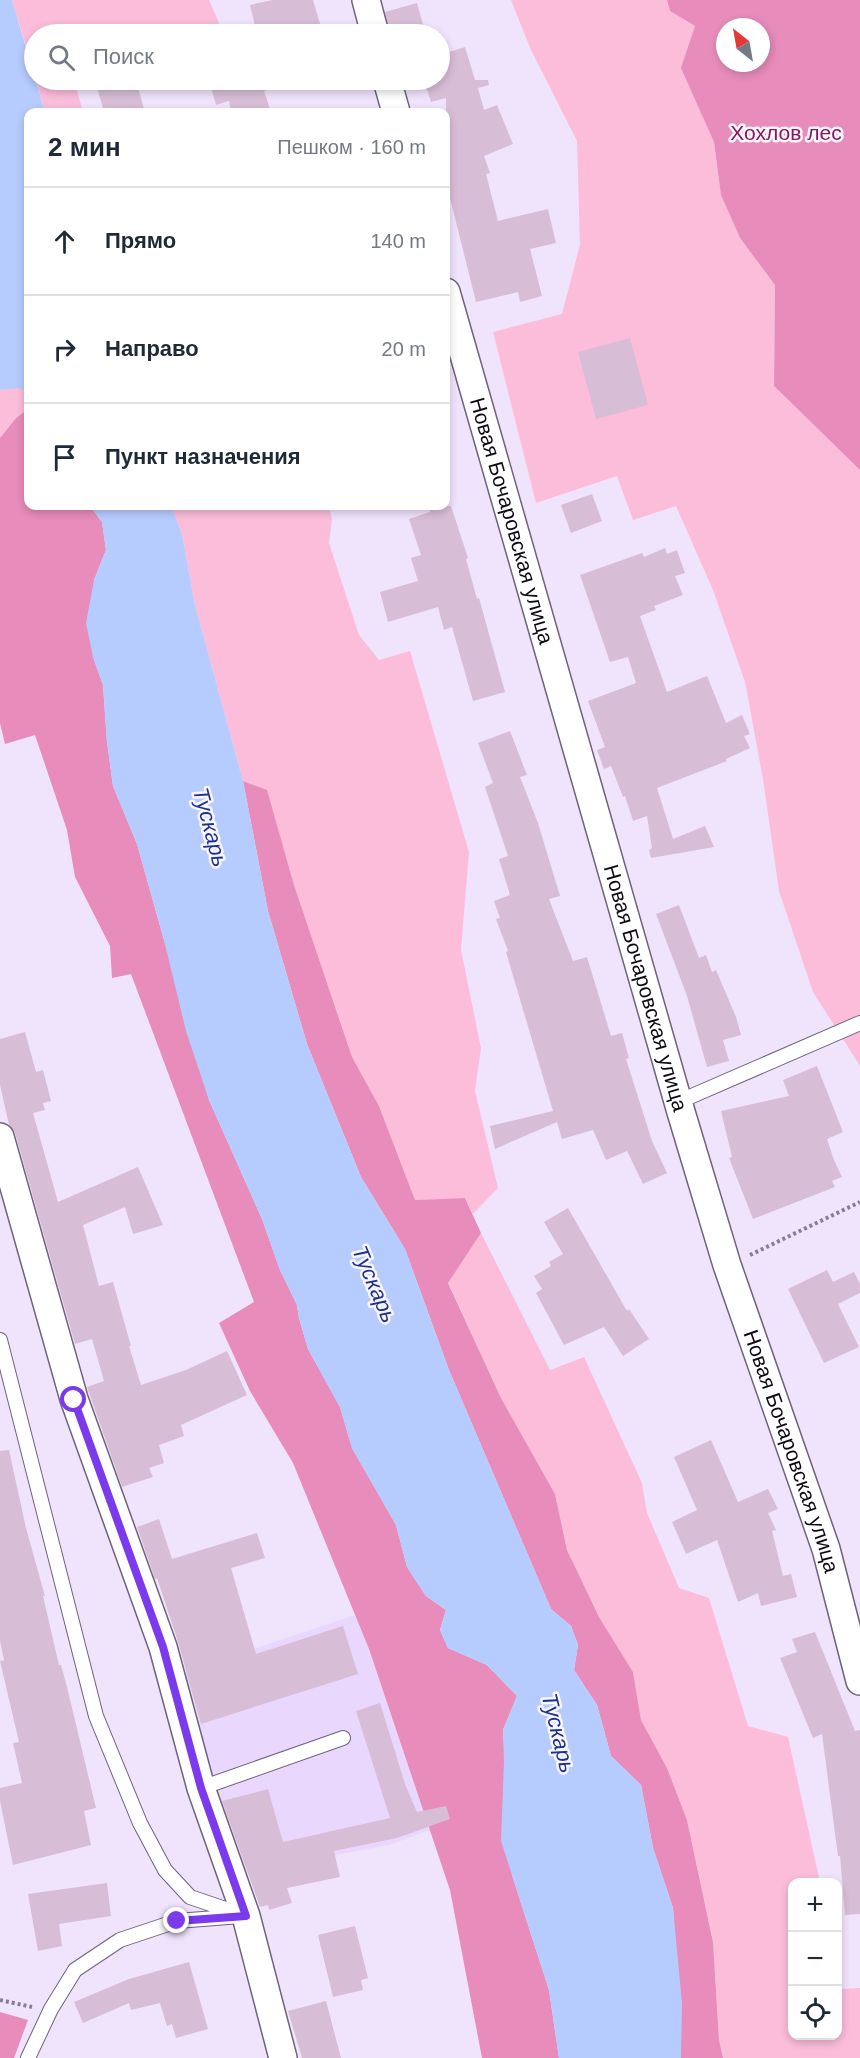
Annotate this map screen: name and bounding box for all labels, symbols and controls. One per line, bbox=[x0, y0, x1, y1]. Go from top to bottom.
north arrow bbox=[716, 18, 770, 72]
search box bbox=[24, 24, 450, 90]
icon: search bbox=[45, 41, 78, 74]
text: Поиск bbox=[93, 44, 154, 69]
park label: Хохлов лес bbox=[730, 121, 842, 144]
text: 2 мин bbox=[48, 132, 121, 162]
text: Пешком · 160 m bbox=[277, 136, 426, 158]
icon: ahead bbox=[48, 225, 81, 258]
text: Прямо bbox=[105, 228, 176, 253]
text: 140 m bbox=[370, 230, 426, 252]
icon: right bbox=[48, 333, 81, 366]
text: Направо bbox=[105, 336, 199, 361]
text: 20 m bbox=[382, 338, 426, 360]
street label: Новая Бочаровская улица bbox=[466, 395, 558, 647]
icon: arrive bbox=[48, 441, 81, 474]
text: Пункт назначения bbox=[105, 444, 301, 469]
water label: Тускарь bbox=[188, 785, 233, 870]
street label: Новая Бочаровская улица bbox=[600, 862, 692, 1114]
water label: Тускарь bbox=[347, 1242, 402, 1326]
street label: Новая Бочаровская улица bbox=[739, 1327, 844, 1575]
route start bbox=[60, 1386, 86, 1412]
water label: Тускарь bbox=[537, 1691, 580, 1776]
map controls bbox=[788, 1878, 842, 2040]
button: + bbox=[788, 1878, 842, 1932]
route end bbox=[163, 1907, 189, 1933]
button: − bbox=[788, 1932, 842, 1986]
button: locate bbox=[788, 1986, 842, 2040]

